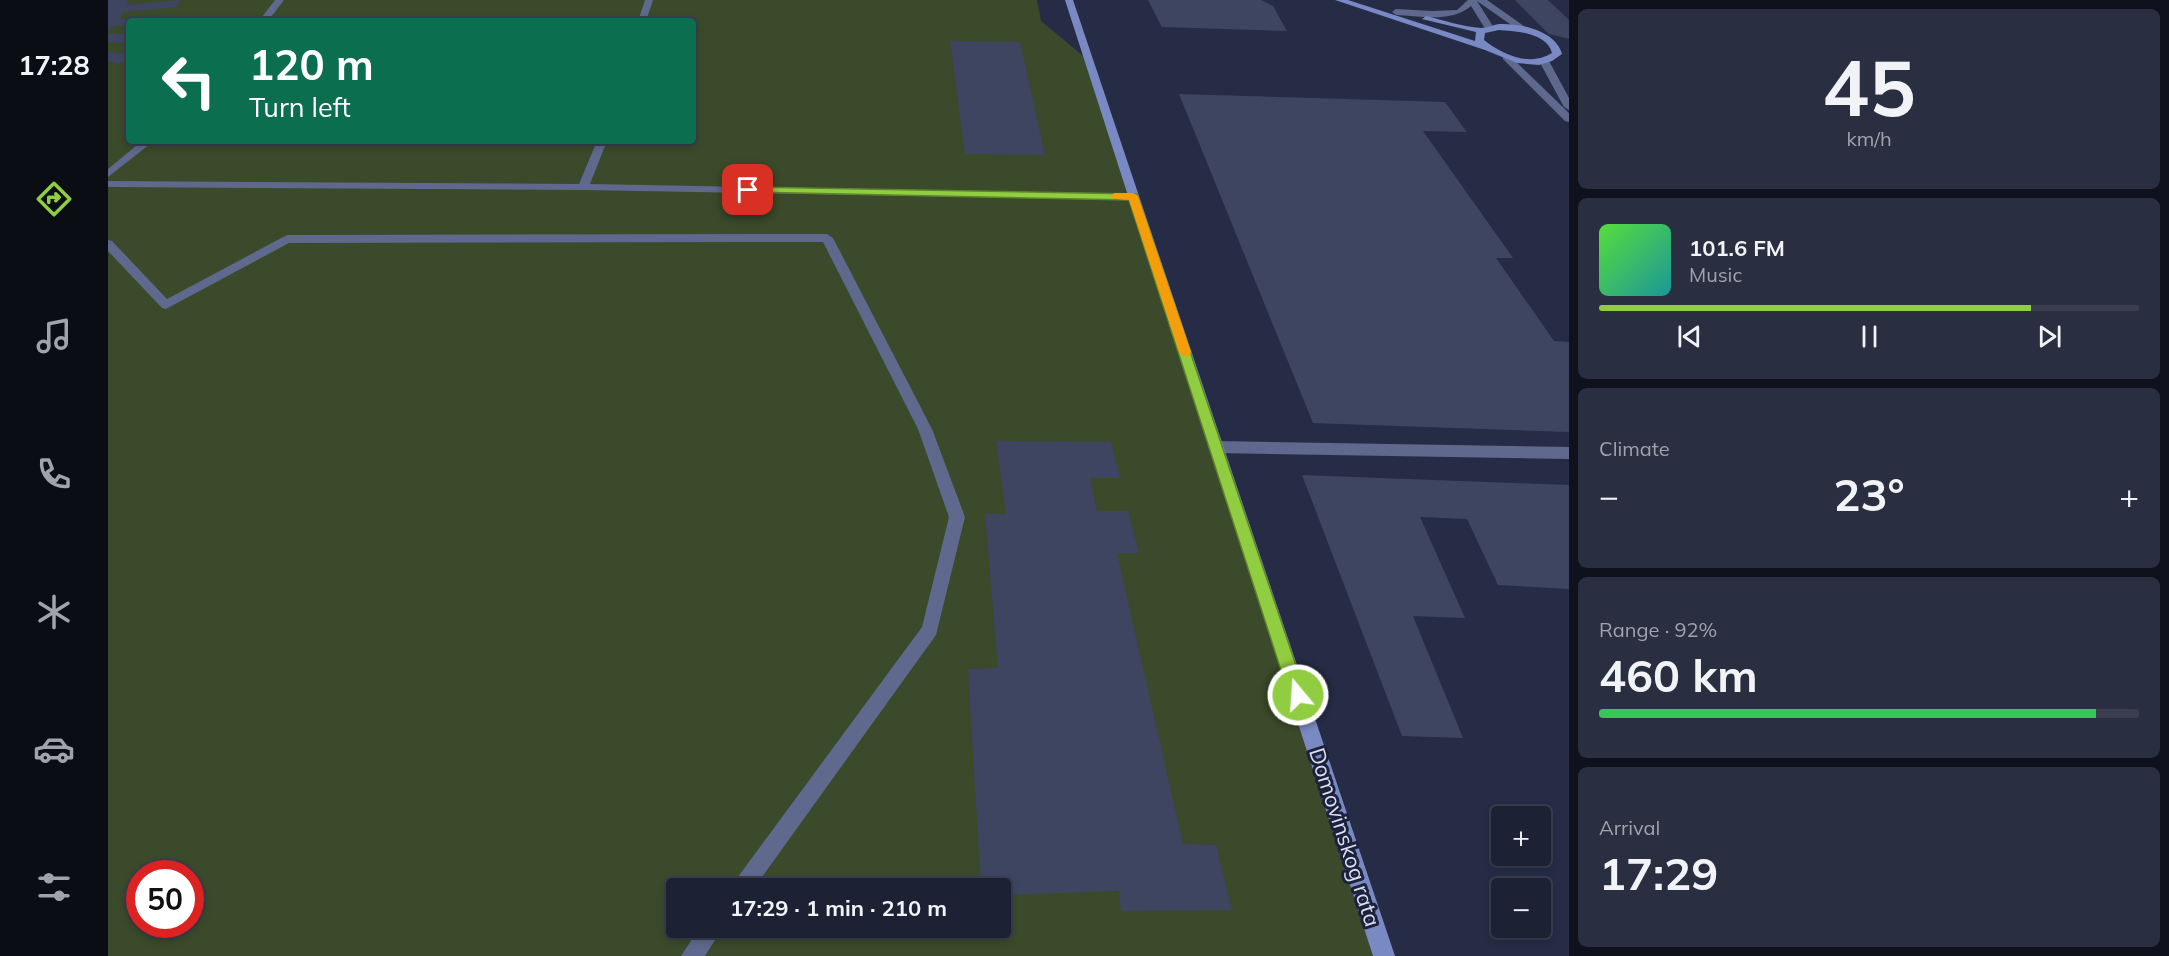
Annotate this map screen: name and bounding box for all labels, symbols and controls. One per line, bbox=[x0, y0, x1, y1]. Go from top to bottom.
text: 120 m bbox=[249, 38, 374, 91]
text: 45 bbox=[1822, 38, 1916, 136]
icon: left bbox=[150, 42, 228, 120]
text: 17:28 bbox=[18, 48, 90, 82]
text: Turn left bbox=[249, 90, 351, 124]
text: km/h bbox=[1846, 126, 1892, 151]
pin bbox=[722, 164, 773, 215]
icon: arrive bbox=[731, 173, 764, 206]
icon: directions bbox=[33, 178, 75, 220]
text: 101.6 FM bbox=[1689, 234, 1785, 262]
text: Music bbox=[1689, 262, 1742, 287]
icon: music bbox=[33, 315, 75, 357]
icon: previous bbox=[1673, 320, 1706, 353]
icon: pause bbox=[1853, 320, 1886, 353]
icon: next bbox=[2033, 320, 2066, 353]
text: Climate bbox=[1599, 436, 1670, 461]
icon: phone bbox=[33, 453, 75, 495]
text: 23° bbox=[1833, 466, 1905, 522]
text: − bbox=[1599, 475, 1619, 516]
text: + bbox=[2119, 475, 2139, 516]
icon: climate bbox=[33, 591, 75, 633]
text: Range · 92% bbox=[1599, 617, 1717, 642]
text: 460 km bbox=[1599, 647, 1758, 703]
position arrow bbox=[1266, 663, 1330, 727]
icon: car bbox=[33, 728, 75, 770]
street label: Domovinskog rata bbox=[1303, 744, 1387, 930]
map controls bbox=[1491, 806, 1551, 938]
button: + bbox=[1491, 806, 1551, 866]
text: Arrival bbox=[1599, 815, 1660, 840]
text: 17:29 bbox=[1599, 845, 1718, 901]
speed limit sign: 50 bbox=[126, 860, 204, 938]
icon: filters bbox=[33, 866, 75, 908]
button: − bbox=[1491, 878, 1551, 938]
text: 17:29 · 1 min · 210 m bbox=[730, 894, 947, 922]

